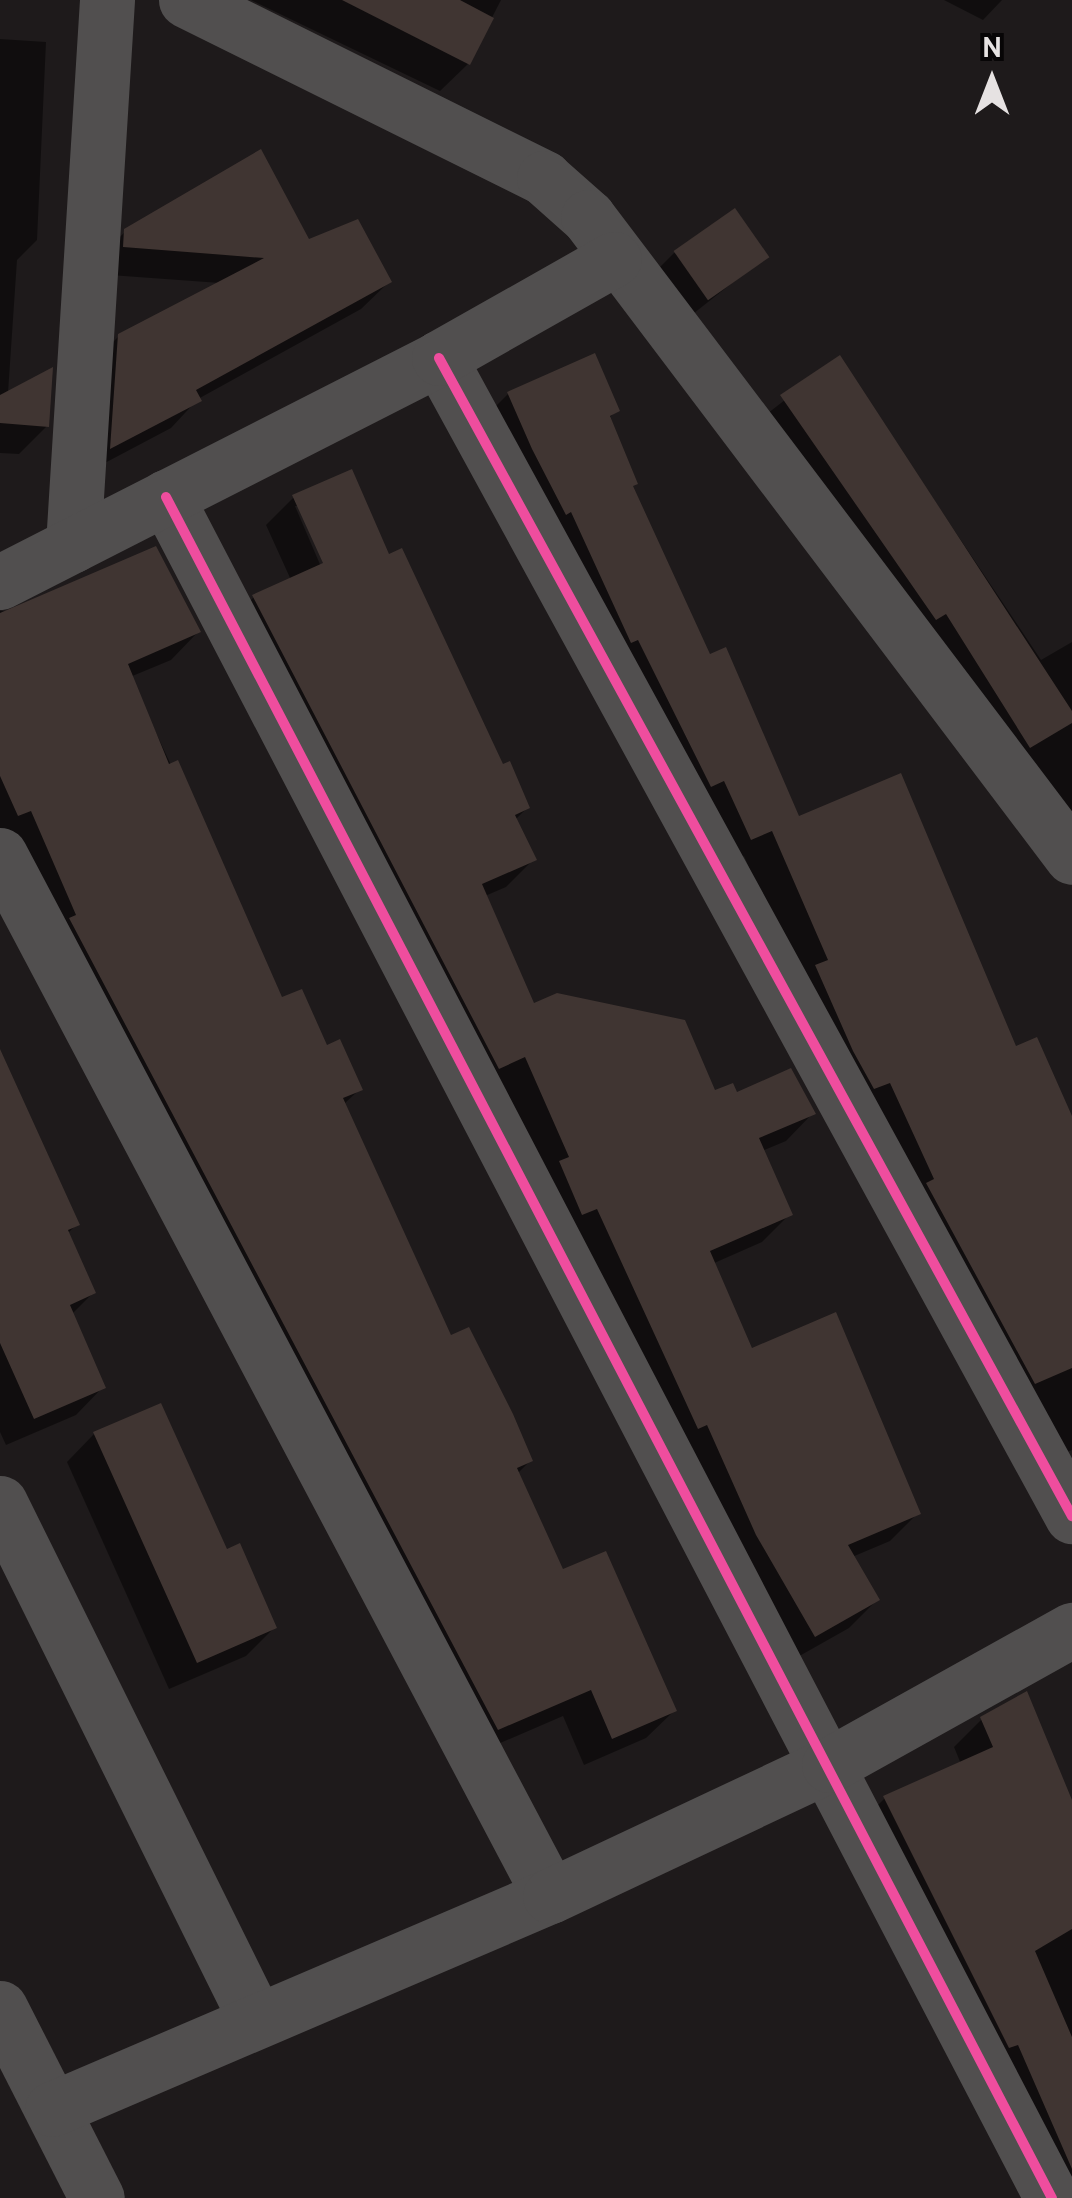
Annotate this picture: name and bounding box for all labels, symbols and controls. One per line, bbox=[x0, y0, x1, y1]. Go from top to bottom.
north arrow bbox=[942, 30, 1042, 130]
text: N bbox=[982, 32, 1002, 68]

